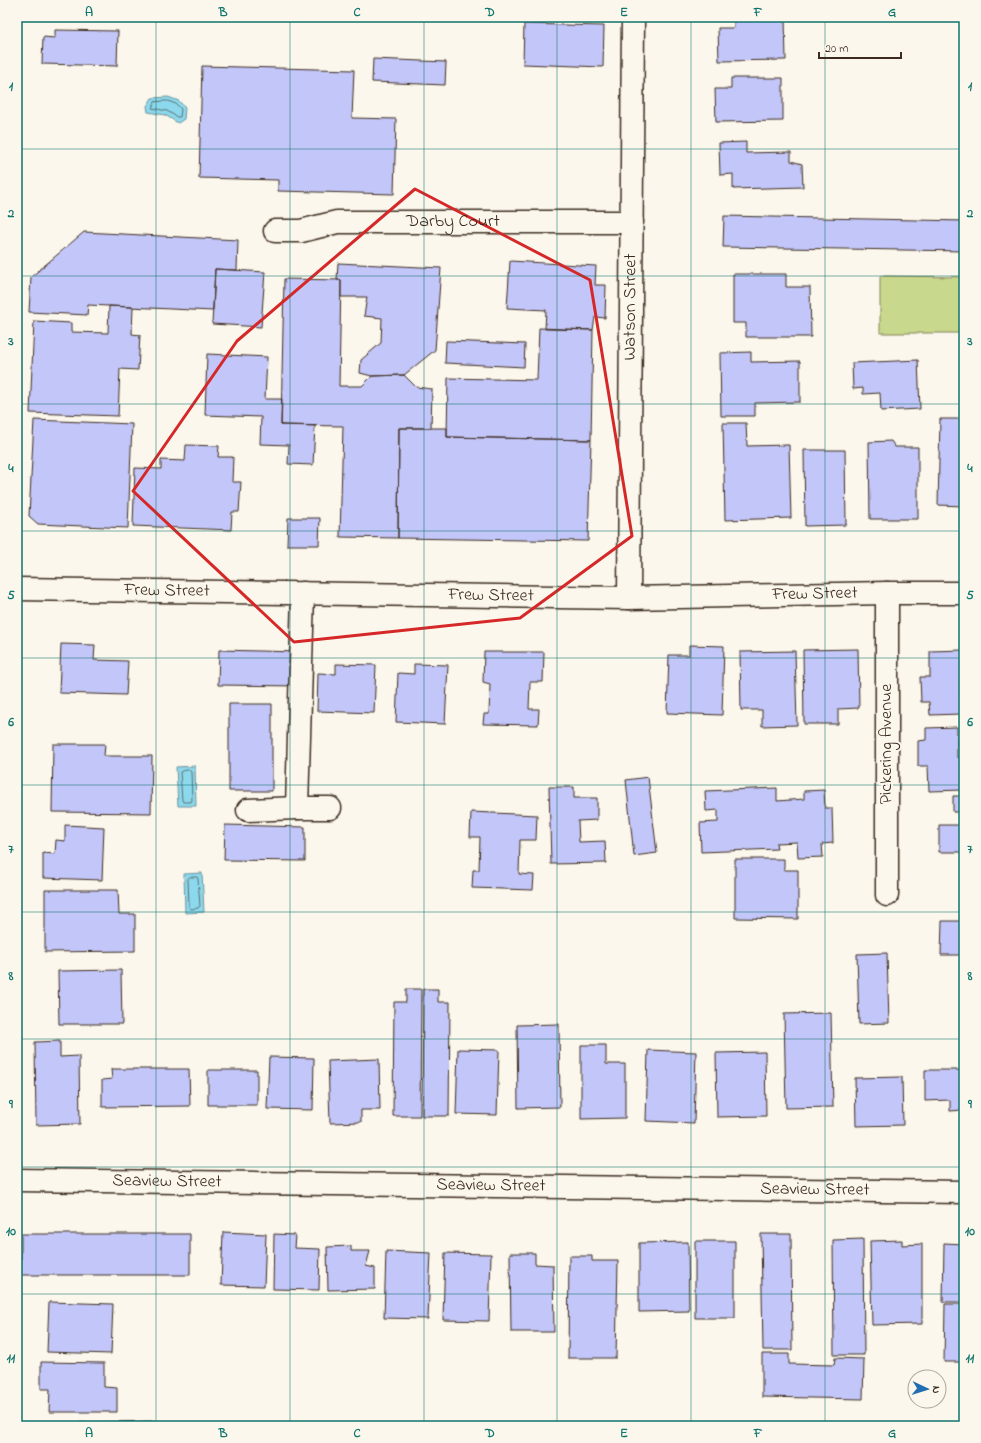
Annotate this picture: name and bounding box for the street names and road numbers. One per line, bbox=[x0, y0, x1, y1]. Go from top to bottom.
street label: Darby Court bbox=[405, 209, 500, 235]
street label: Watson Street bbox=[618, 253, 644, 361]
street label: Frew Street bbox=[123, 578, 210, 605]
street label: Frew Street bbox=[771, 581, 858, 608]
street label: Frew Street bbox=[447, 582, 534, 610]
street label: Pickering Avenue bbox=[874, 683, 901, 804]
street label: Seaview Street bbox=[112, 1168, 222, 1196]
street label: Seaview Street bbox=[436, 1172, 546, 1200]
street label: Seaview Street bbox=[760, 1176, 870, 1204]

